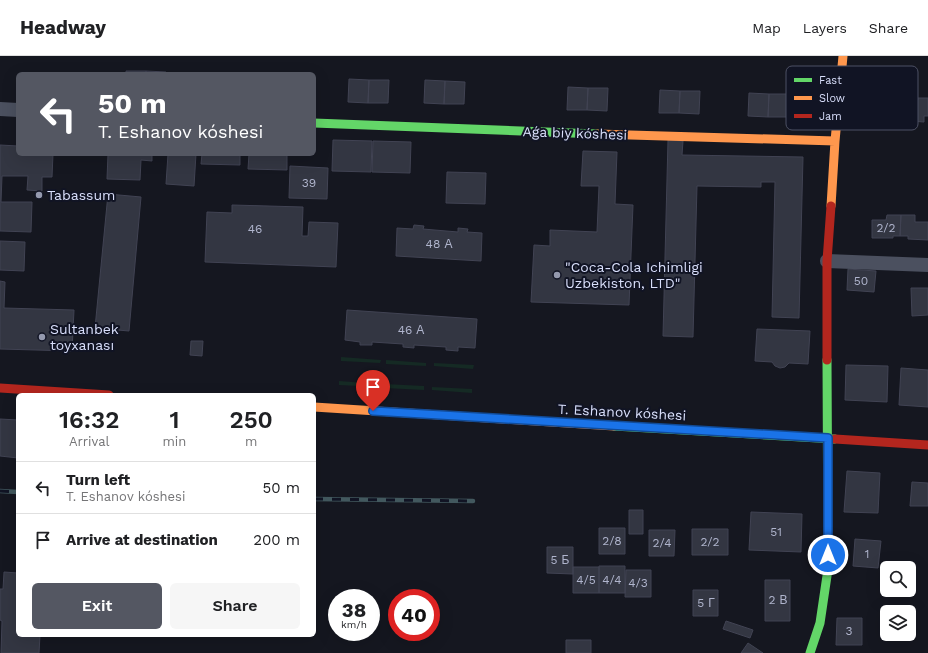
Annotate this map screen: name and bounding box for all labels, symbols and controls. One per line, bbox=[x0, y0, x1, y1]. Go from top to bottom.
text: Headway bbox=[20, 16, 106, 39]
text: Map bbox=[752, 20, 781, 36]
text: Layers bbox=[803, 20, 847, 36]
text: Share bbox=[869, 20, 908, 36]
legend bbox=[786, 66, 918, 130]
text: Fast bbox=[819, 74, 842, 87]
text: 50 m bbox=[98, 87, 167, 120]
icon: left bbox=[32, 88, 84, 140]
text: Slow bbox=[819, 92, 845, 105]
text: Jam bbox=[819, 110, 842, 123]
text: T. Eshanov kóshesi bbox=[98, 121, 263, 142]
street label: Aǵa biy kóshesi bbox=[522, 123, 628, 143]
house number: 39 bbox=[302, 176, 316, 190]
place label: Tabassum bbox=[47, 187, 115, 203]
marker: Tabassum bbox=[34, 190, 44, 200]
house number: 2/2 bbox=[876, 221, 896, 235]
house number: 46 bbox=[248, 222, 262, 236]
house number: 48 А bbox=[426, 237, 452, 251]
place label: "Coca-Cola Ichimligi Uzbekiston, LTD" bbox=[565, 259, 703, 291]
marker: "Coca-Cola Ichimligi Uzbekiston, LTD" bbox=[552, 270, 562, 280]
house number: 50 bbox=[854, 274, 868, 288]
place label: Sultanbek toyxanası bbox=[50, 321, 119, 353]
house number: 46 А bbox=[398, 323, 424, 337]
marker: Sultanbek toyxanası bbox=[37, 332, 47, 342]
pin bbox=[356, 370, 390, 411]
icon: arrive bbox=[362, 376, 384, 398]
street label: T. Eshanov kóshesi bbox=[557, 401, 687, 423]
text: 16:32 bbox=[59, 406, 119, 434]
text: 1 bbox=[169, 406, 179, 434]
text: 250 bbox=[229, 406, 273, 434]
text: Arrival bbox=[69, 434, 110, 449]
text: min bbox=[162, 434, 186, 449]
text: m bbox=[245, 434, 257, 449]
text: Turn left bbox=[66, 471, 130, 489]
icon: left bbox=[32, 477, 54, 499]
text: 50 m bbox=[263, 479, 300, 497]
text: T. Eshanov kóshesi bbox=[66, 489, 185, 504]
house number: 51 bbox=[770, 525, 782, 539]
icon: arrive bbox=[32, 529, 54, 551]
text: Arrive at destination bbox=[66, 531, 218, 549]
text: 200 m bbox=[253, 531, 300, 549]
house number: 2/8 bbox=[602, 534, 622, 548]
position arrow bbox=[807, 534, 849, 576]
house number: 2/2 bbox=[700, 535, 720, 549]
house number: 2/4 bbox=[652, 536, 672, 550]
house number: 1 bbox=[865, 547, 869, 561]
house number: 5 Б bbox=[551, 553, 570, 567]
map controls bbox=[880, 561, 916, 641]
button: search bbox=[880, 561, 916, 597]
house number: 4/5 bbox=[576, 573, 596, 587]
house number: 4/4 bbox=[602, 573, 622, 587]
house number: 4/3 bbox=[628, 576, 648, 590]
button: Exit bbox=[32, 583, 162, 629]
button: Share bbox=[170, 583, 300, 629]
speed limit sign: 40 bbox=[388, 589, 440, 641]
house number: 2 В bbox=[768, 593, 788, 607]
house number: 5 Г bbox=[697, 596, 715, 610]
text: 38 bbox=[342, 598, 366, 622]
button: layers bbox=[880, 605, 916, 641]
text: km/h bbox=[341, 619, 367, 630]
house number: 3 bbox=[846, 624, 853, 638]

